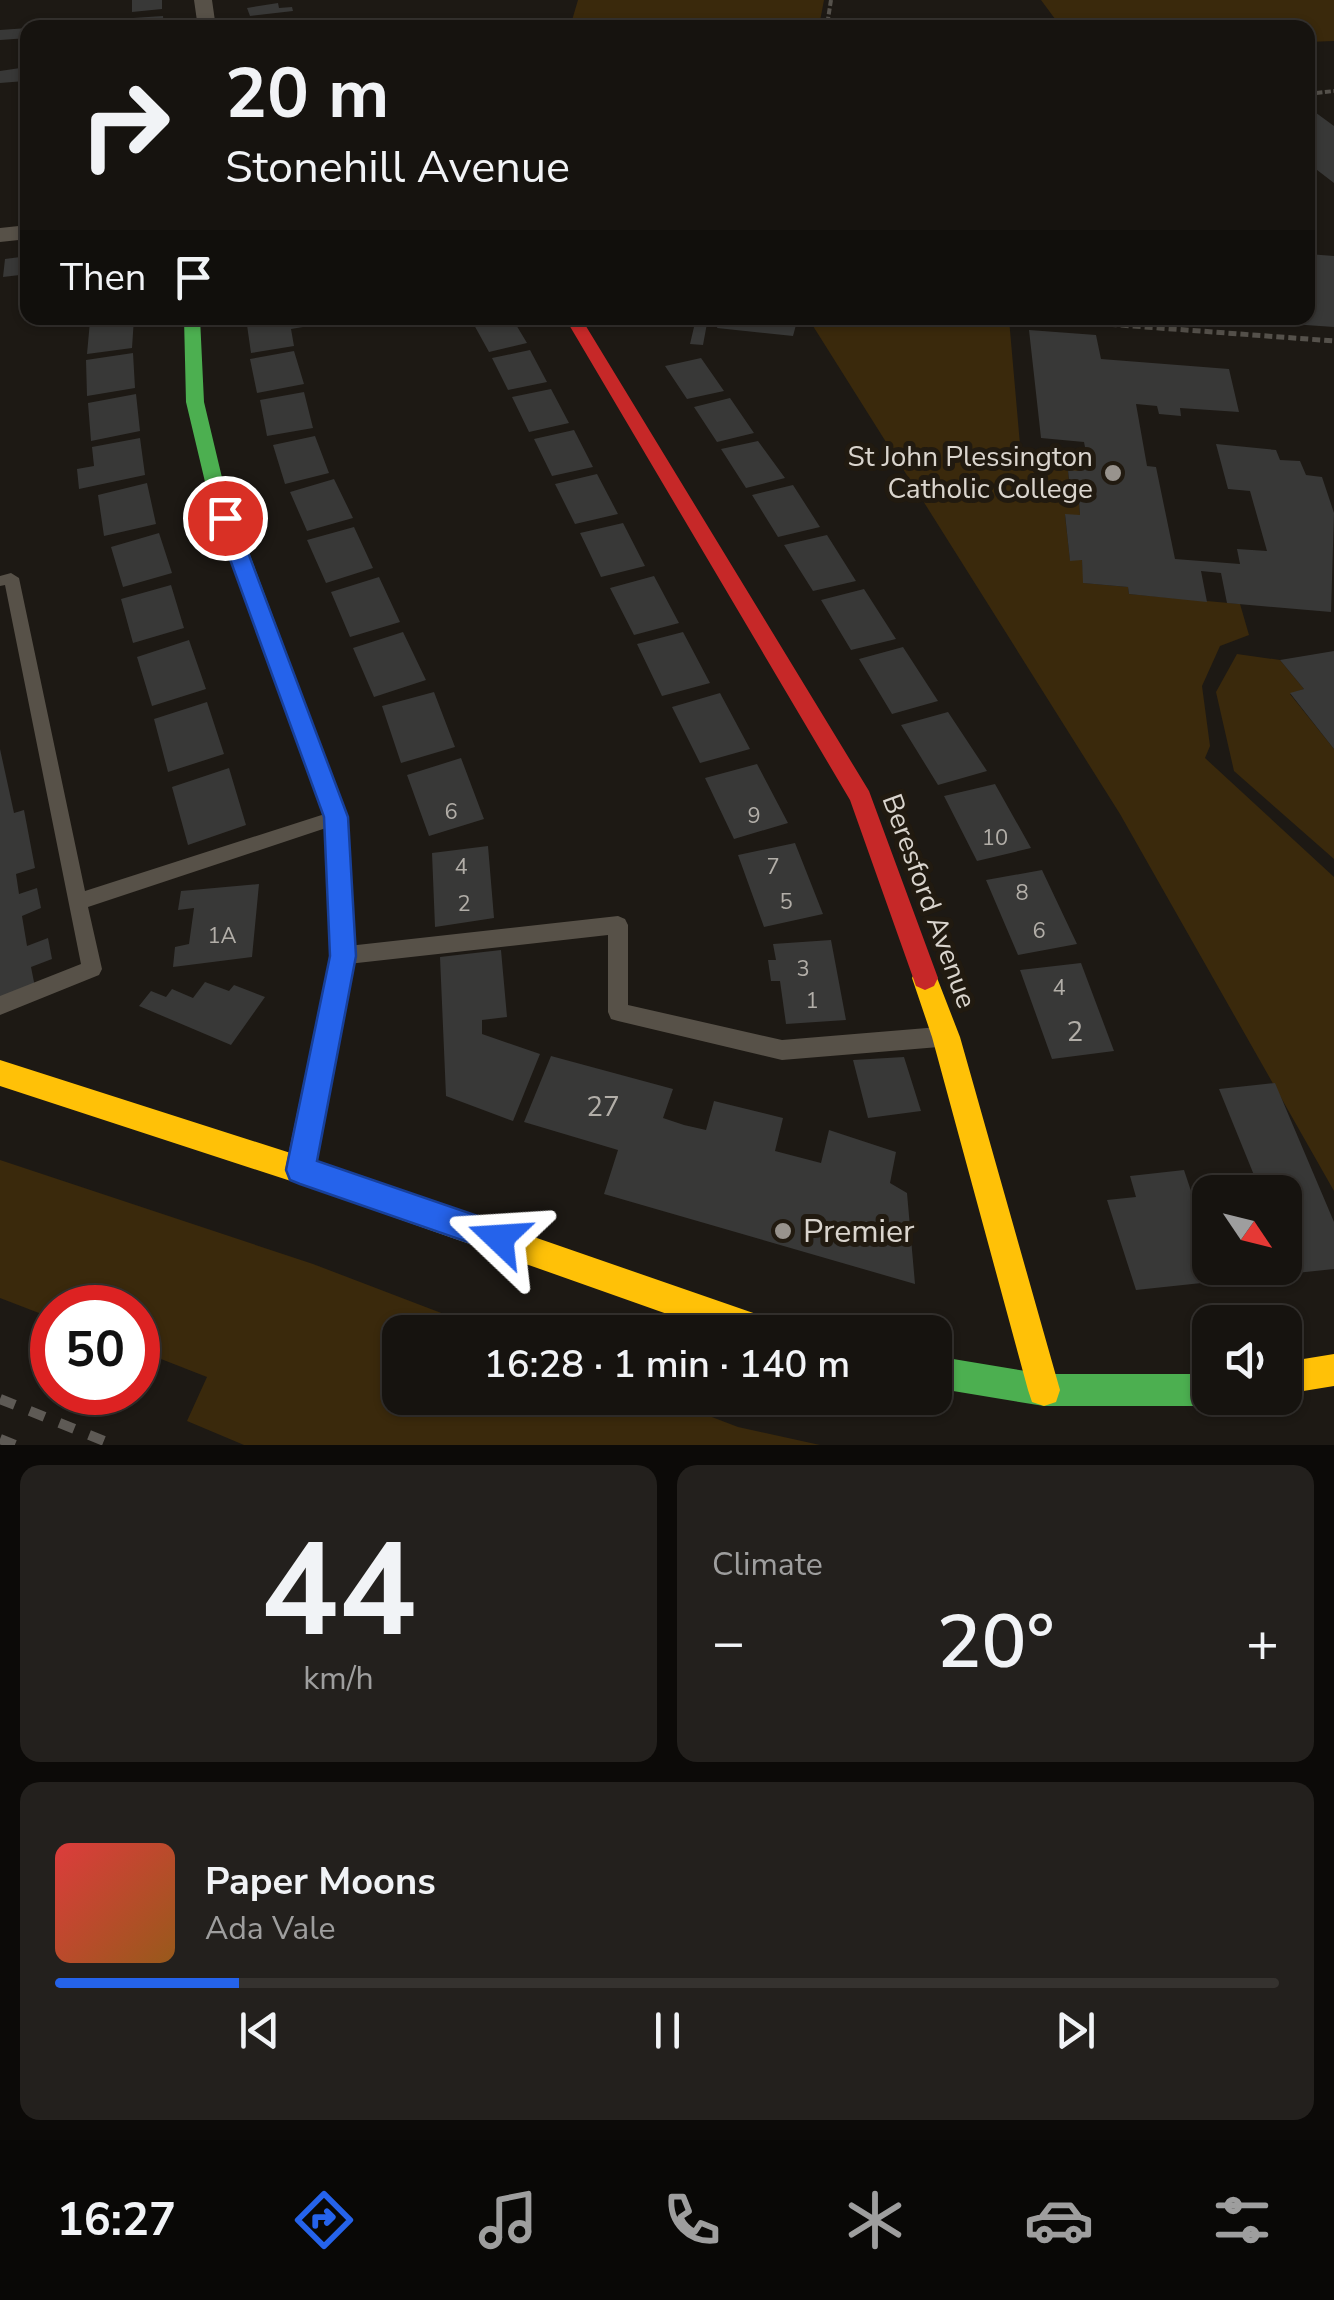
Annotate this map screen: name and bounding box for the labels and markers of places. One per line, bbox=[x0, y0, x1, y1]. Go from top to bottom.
place label: St John Plessington Catholic College bbox=[848, 438, 1093, 508]
marker: St John Plessington Catholic College bbox=[1102, 462, 1124, 484]
pin bbox=[183, 476, 268, 561]
place label: Premier bbox=[803, 1210, 915, 1253]
marker: Premier bbox=[772, 1220, 794, 1242]

